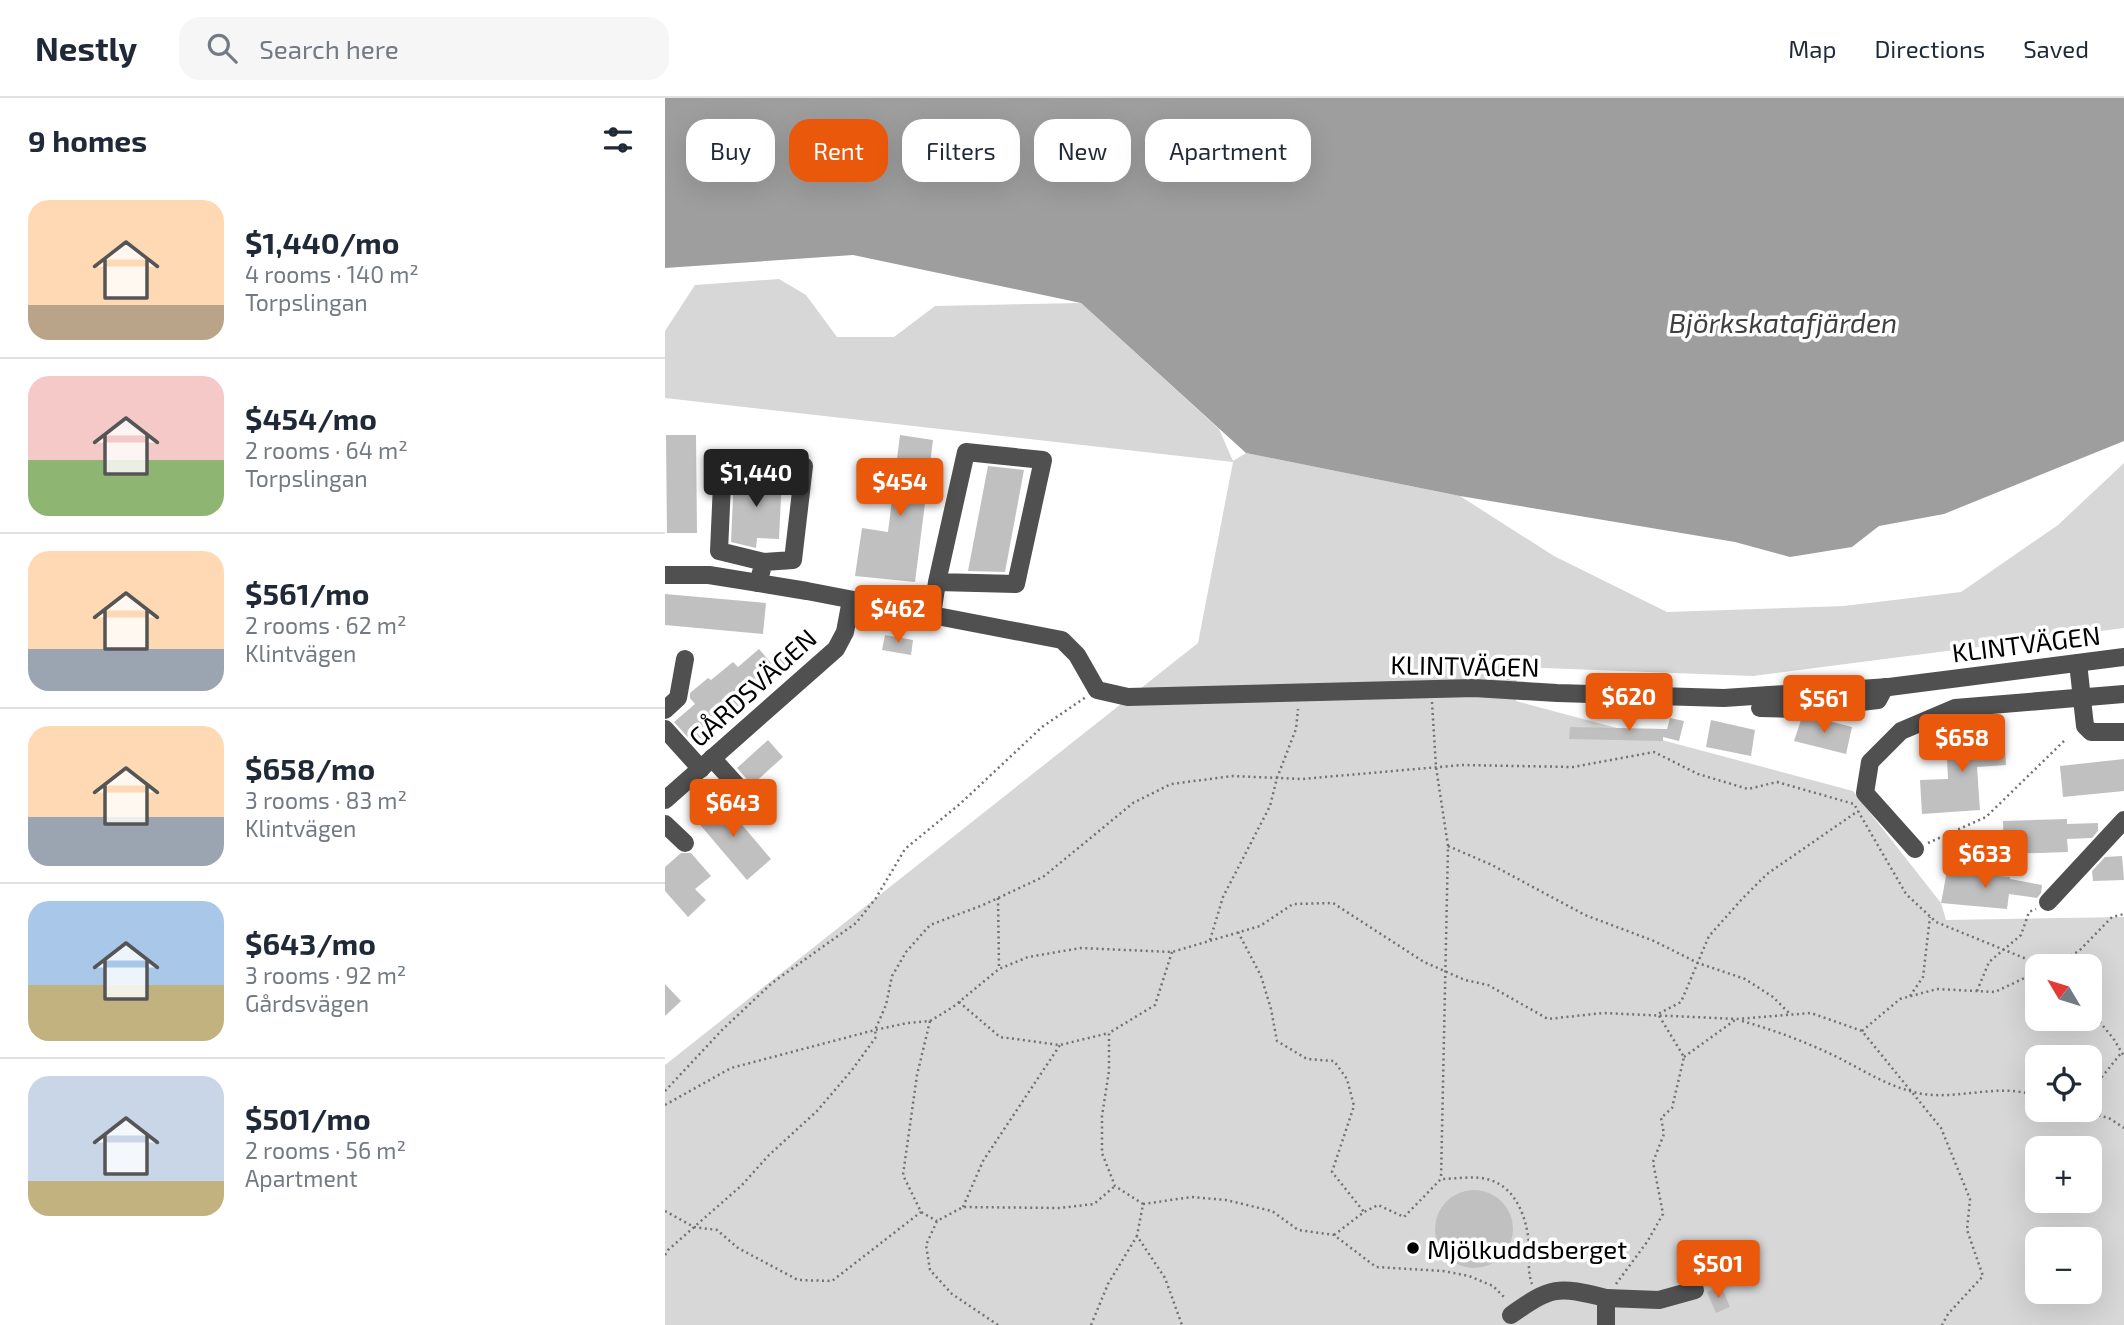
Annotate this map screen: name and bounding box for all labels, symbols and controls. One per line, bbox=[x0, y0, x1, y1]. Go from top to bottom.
search box bbox=[179, 17, 669, 80]
text: Nestly bbox=[35, 28, 137, 68]
icon: search bbox=[203, 29, 241, 67]
text: Search here bbox=[259, 33, 399, 64]
text: Map bbox=[1788, 34, 1836, 63]
text: Directions bbox=[1874, 34, 1985, 63]
text: Saved bbox=[2023, 34, 2089, 63]
chip: Buy bbox=[686, 119, 775, 182]
chip: Rent bbox=[789, 119, 888, 182]
chip: Filters bbox=[902, 119, 1020, 182]
chip: New bbox=[1034, 119, 1131, 182]
chip: Apartment bbox=[1145, 119, 1311, 182]
icon: filters bbox=[599, 121, 637, 159]
text: 9 homes bbox=[28, 122, 147, 158]
text: $1,440/mo bbox=[245, 224, 399, 260]
icon: home bbox=[84, 228, 168, 312]
text: 4 rooms · 140 m² bbox=[245, 260, 419, 288]
text: Torpslingan bbox=[245, 288, 368, 316]
water label: Björkskatafjärden bbox=[1669, 305, 1897, 339]
text: $454/mo bbox=[245, 400, 377, 436]
icon: home bbox=[84, 404, 168, 488]
text: 2 rooms · 64 m² bbox=[245, 436, 408, 464]
pin: $1,440 bbox=[699, 450, 813, 509]
text: $1,440 bbox=[720, 458, 792, 486]
pin: $454 bbox=[859, 458, 941, 518]
text: Torpslingan bbox=[245, 464, 368, 492]
text: $454 bbox=[872, 467, 928, 495]
text: $561/mo bbox=[245, 575, 369, 611]
icon: home bbox=[84, 579, 168, 663]
pin: $462 bbox=[857, 586, 939, 645]
text: $462 bbox=[871, 594, 925, 622]
text: 2 rooms · 62 m² bbox=[245, 611, 407, 639]
street label: KLINTVÄGEN bbox=[1950, 619, 2102, 667]
street label: GÅRDSVÄGEN bbox=[682, 622, 822, 752]
text: Klintvägen bbox=[245, 639, 356, 667]
street label: KLINTVÄGEN bbox=[1390, 648, 1540, 682]
pin: $620 bbox=[1588, 674, 1670, 733]
pin: $561 bbox=[1783, 676, 1865, 735]
text: $620 bbox=[1602, 682, 1656, 710]
text: $561 bbox=[1799, 684, 1849, 712]
pin: $658 bbox=[1921, 714, 2003, 774]
text: $658 bbox=[1935, 723, 1989, 751]
text: $658/mo bbox=[245, 750, 375, 786]
icon: home bbox=[84, 754, 168, 838]
pin: $643 bbox=[692, 780, 774, 839]
text: 3 rooms · 83 m² bbox=[245, 786, 407, 814]
text: $643 bbox=[706, 788, 760, 816]
text: Klintvägen bbox=[245, 814, 356, 842]
pin: $633 bbox=[1944, 830, 2026, 890]
text: $633 bbox=[1959, 839, 2012, 867]
text: $643/mo bbox=[245, 925, 376, 961]
icon: home bbox=[84, 929, 168, 1013]
north arrow bbox=[2025, 954, 2102, 1031]
map controls bbox=[2025, 954, 2102, 1304]
text: 3 rooms · 92 m² bbox=[245, 961, 406, 989]
text: Gårdsvägen bbox=[245, 989, 369, 1017]
button: locate bbox=[2025, 1045, 2102, 1122]
text: $501/mo bbox=[245, 1100, 371, 1136]
icon: home bbox=[84, 1104, 168, 1188]
text: 2 rooms · 56 m² bbox=[245, 1136, 406, 1164]
button: + bbox=[2025, 1136, 2102, 1213]
text: Apartment bbox=[245, 1164, 358, 1192]
button: − bbox=[2025, 1227, 2102, 1304]
place label: Mjölkuddsberget bbox=[1427, 1233, 1627, 1264]
marker: Mjölkuddsberget bbox=[1405, 1240, 1421, 1256]
pin: $501 bbox=[1677, 1240, 1759, 1300]
text: $501 bbox=[1693, 1249, 1743, 1277]

